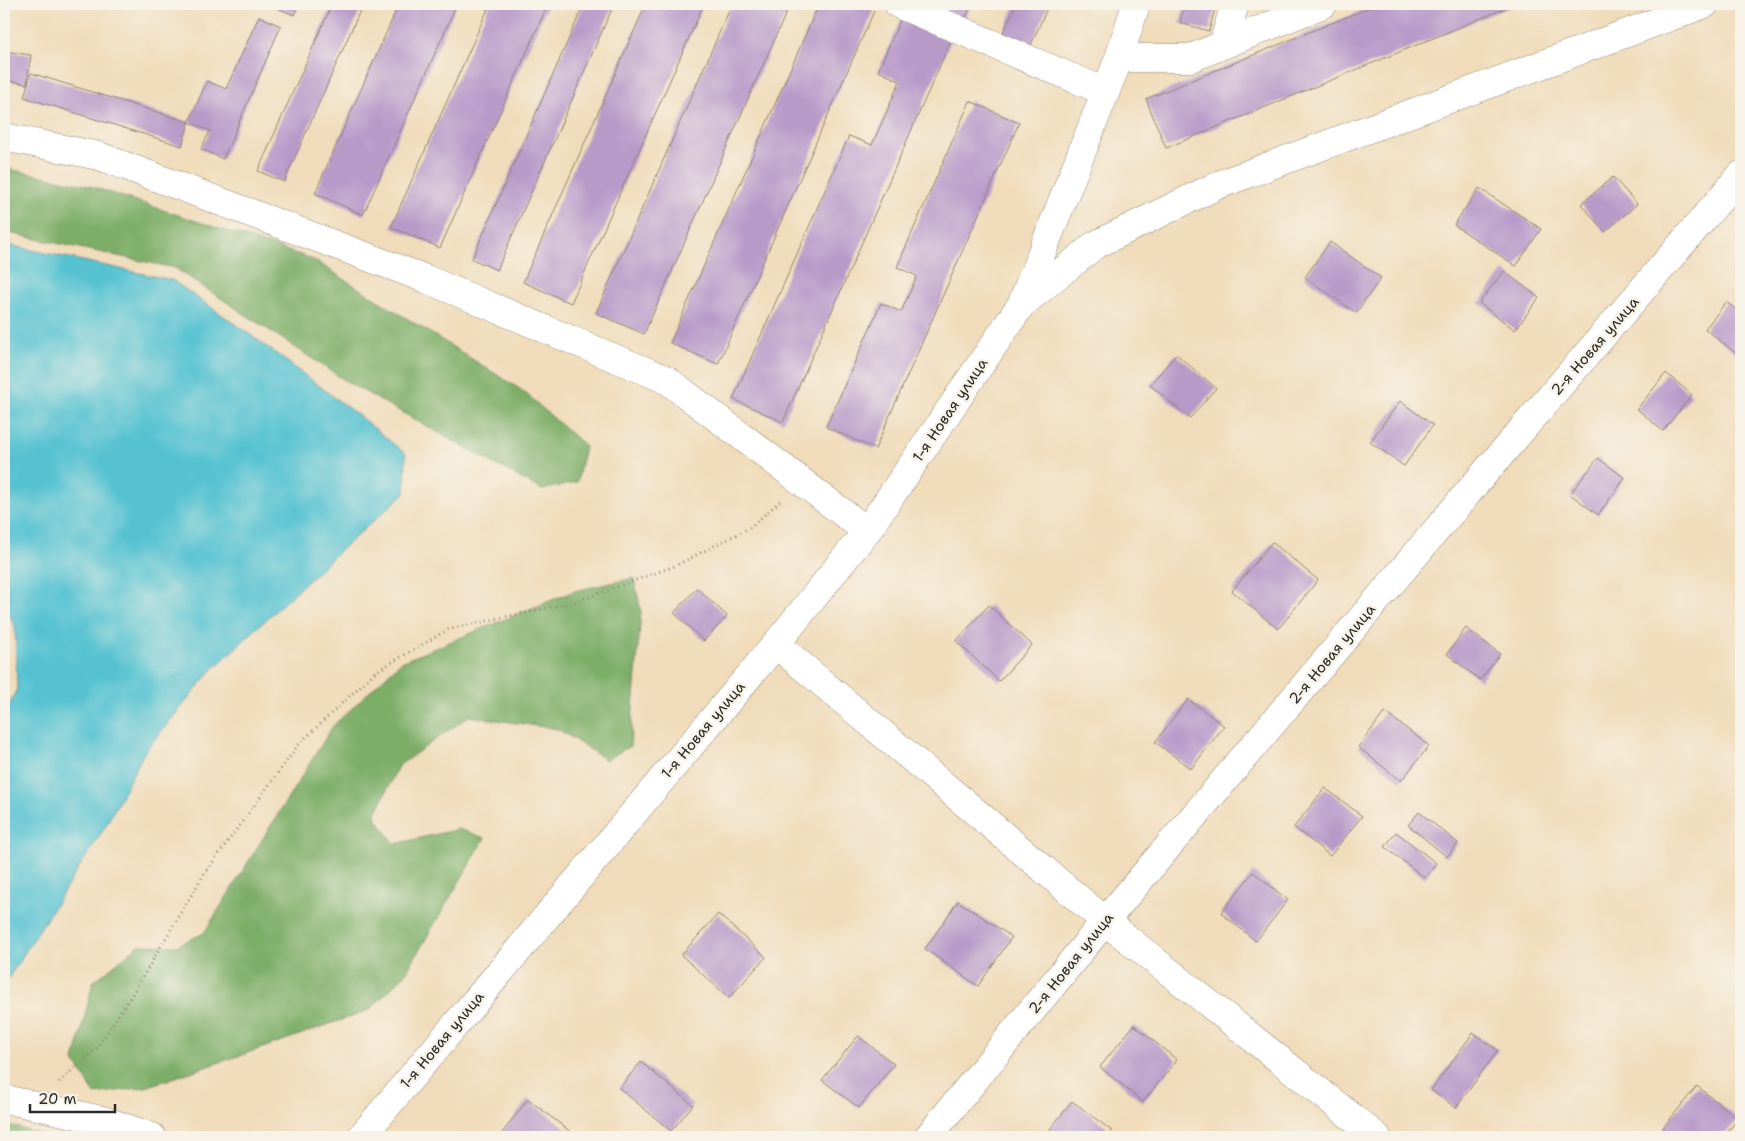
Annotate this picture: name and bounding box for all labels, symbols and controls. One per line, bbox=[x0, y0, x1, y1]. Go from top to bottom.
street label: 2-я Новая улица bbox=[1547, 292, 1644, 400]
street label: 1-я Новая улица bbox=[908, 354, 993, 466]
street label: 2-я Новая улица bbox=[1284, 599, 1380, 708]
street label: 1-я Новая улица bbox=[656, 677, 750, 783]
street label: 2-я Новая улица bbox=[1024, 908, 1118, 1018]
street label: 1-я Новая улица bbox=[395, 987, 489, 1093]
scale bar bbox=[30, 1081, 115, 1113]
text: 20 m bbox=[38, 1089, 77, 1109]

